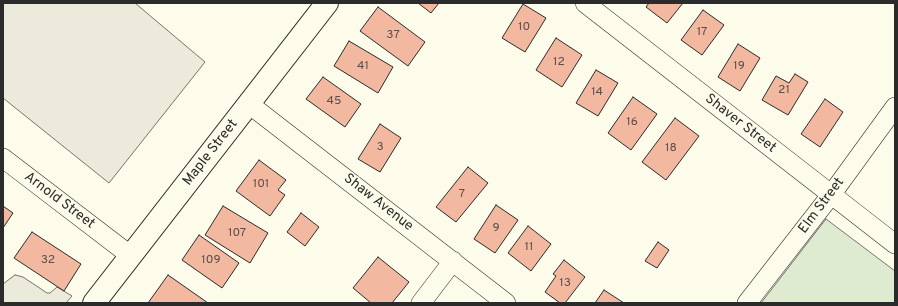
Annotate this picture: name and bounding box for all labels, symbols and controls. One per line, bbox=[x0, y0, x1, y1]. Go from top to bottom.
house number: 10 bbox=[518, 21, 530, 35]
house number: 17 bbox=[697, 26, 707, 40]
house number: 37 bbox=[386, 29, 400, 43]
house number: 12 bbox=[553, 56, 565, 70]
house number: 41 bbox=[357, 60, 369, 74]
house number: 19 bbox=[733, 60, 745, 74]
house number: 21 bbox=[778, 84, 790, 98]
house number: 14 bbox=[591, 86, 603, 100]
street label: Shaver Street bbox=[701, 91, 779, 157]
house number: 45 bbox=[327, 95, 341, 109]
house number: 16 bbox=[626, 116, 638, 130]
street label: Maple Street bbox=[180, 117, 242, 189]
house number: 3 bbox=[376, 141, 384, 155]
house number: 18 bbox=[665, 142, 677, 156]
street label: Arnold Street bbox=[20, 169, 98, 233]
street label: Shaw Avenue bbox=[340, 171, 416, 235]
street label: Elm Street bbox=[796, 175, 848, 237]
house number: 101 bbox=[253, 178, 269, 192]
house number: 7 bbox=[459, 188, 465, 202]
house number: 9 bbox=[492, 222, 500, 236]
house number: 107 bbox=[228, 227, 246, 241]
house number: 11 bbox=[525, 241, 533, 255]
house number: 32 bbox=[41, 254, 55, 268]
house number: 109 bbox=[201, 254, 221, 268]
house number: 13 bbox=[559, 277, 571, 291]

